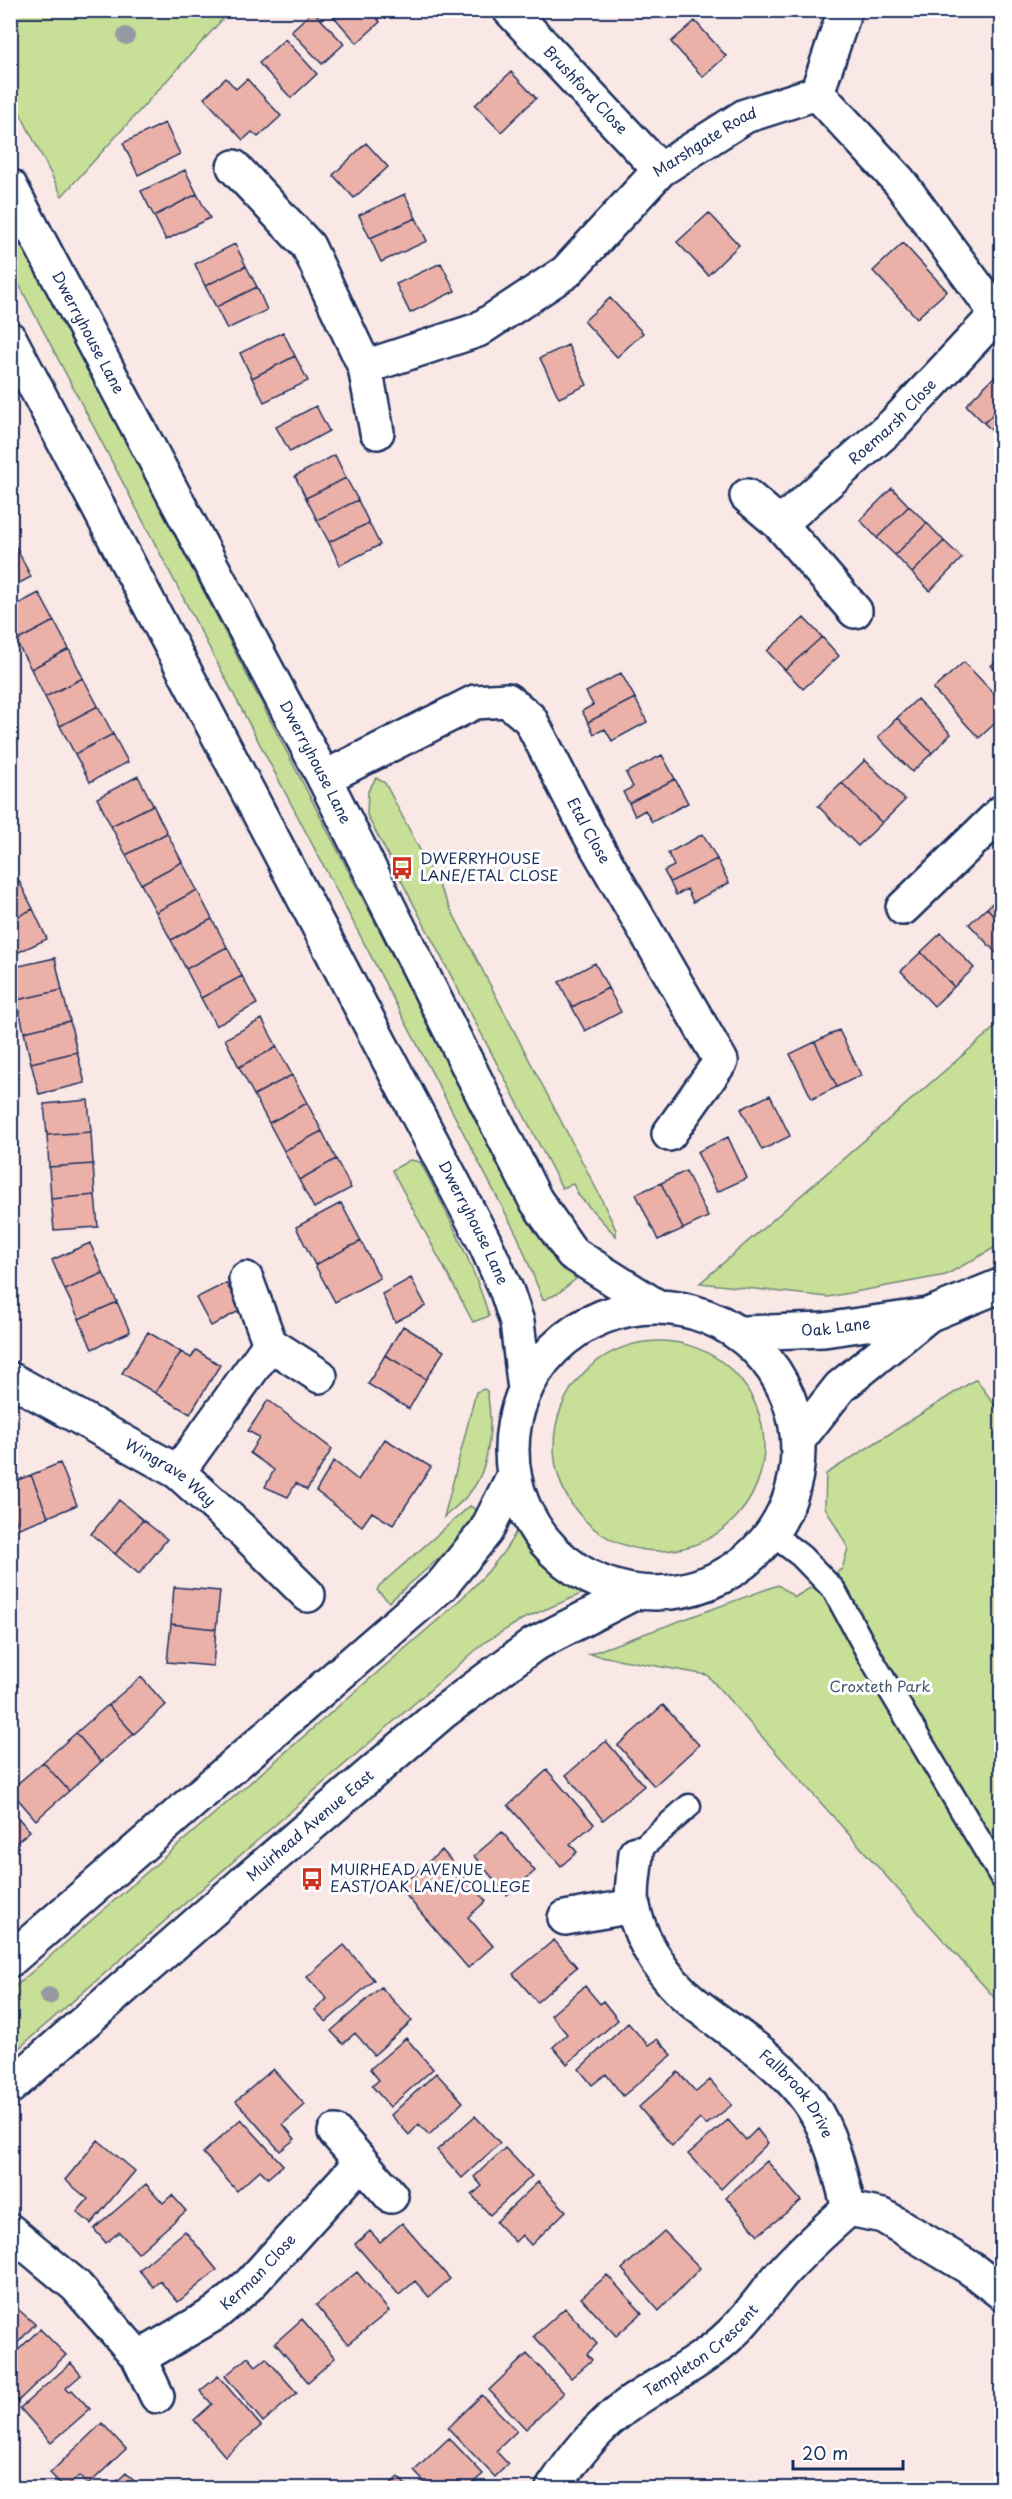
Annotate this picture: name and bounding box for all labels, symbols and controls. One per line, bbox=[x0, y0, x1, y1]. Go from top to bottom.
street label: Brushford Close bbox=[539, 40, 634, 139]
street label: Marshgate Road bbox=[648, 100, 759, 182]
street label: Dwerryhouse Lane bbox=[47, 266, 131, 398]
street label: Roemarsh Close bbox=[842, 373, 941, 469]
street label: Dwerryhouse Lane bbox=[275, 696, 358, 827]
street label: Etal Close bbox=[562, 793, 617, 867]
place label: DWERRYHOUSE LANE/ETAL CLOSE bbox=[420, 846, 559, 886]
bus stop icon: DWERRYHOUSE LANE/ETAL CLOSE bbox=[389, 855, 415, 881]
street label: Dwerryhouse Lane bbox=[434, 1156, 515, 1288]
street label: Oak Lane bbox=[801, 1310, 872, 1341]
street label: Wingrave Way bbox=[121, 1432, 222, 1511]
park label: Croxteth Park bbox=[829, 1674, 931, 1697]
street label: Muirhead Avenue East bbox=[241, 1763, 378, 1886]
place label: MUIRHEAD AVENUE EAST/OAK LANE/COLLEGE bbox=[330, 1857, 531, 1897]
bus stop icon: MUIRHEAD AVENUE EAST/OAK LANE/COLLEGE bbox=[299, 1866, 325, 1892]
street label: Fallbrook Drive bbox=[755, 2043, 840, 2141]
street label: Kerman Close bbox=[214, 2228, 301, 2315]
street label: Templeton Crescent bbox=[639, 2299, 763, 2401]
scale bar bbox=[793, 2433, 902, 2471]
text: 20 m bbox=[802, 2439, 848, 2466]

